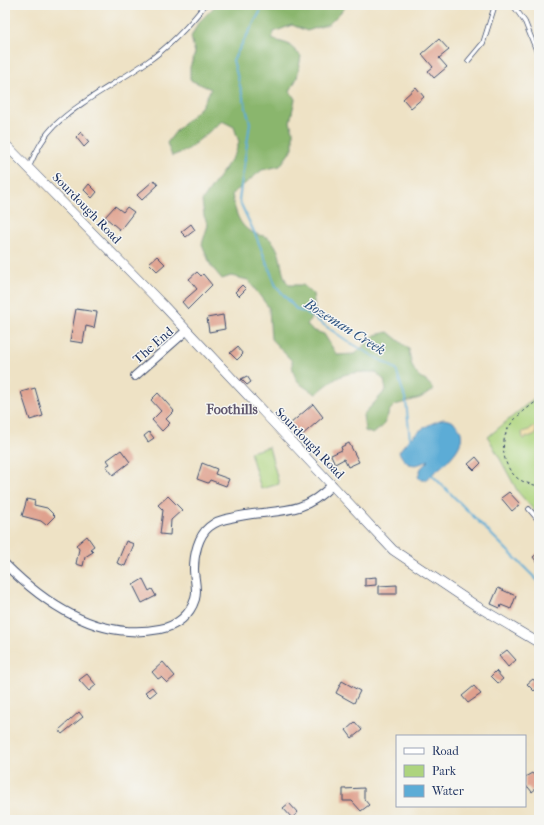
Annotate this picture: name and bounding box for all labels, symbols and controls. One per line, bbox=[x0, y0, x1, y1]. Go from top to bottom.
street label: Sourdough Road bbox=[49, 169, 125, 247]
water label: Bozeman Creek bbox=[300, 295, 389, 359]
street label: The End bbox=[130, 323, 177, 366]
district label: Foothills bbox=[205, 401, 259, 418]
street label: Sourdough Road bbox=[272, 404, 348, 482]
legend bbox=[396, 735, 526, 807]
text: Road bbox=[432, 744, 459, 758]
text: Park bbox=[432, 764, 457, 778]
text: Water bbox=[431, 784, 465, 798]

